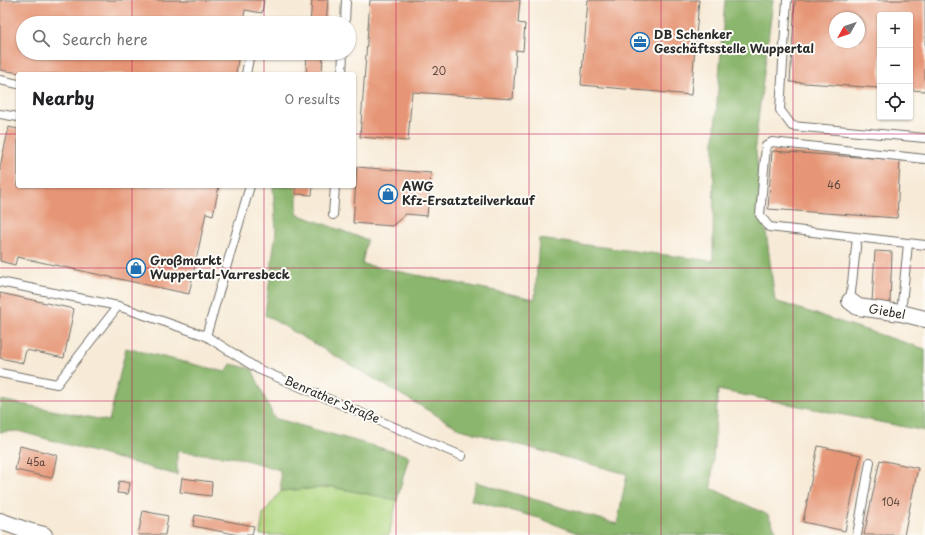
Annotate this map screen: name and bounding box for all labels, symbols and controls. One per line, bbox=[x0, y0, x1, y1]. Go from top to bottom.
north arrow bbox=[829, 12, 865, 48]
map controls bbox=[877, 12, 913, 120]
button: + bbox=[877, 12, 913, 48]
search box bbox=[16, 16, 356, 60]
place label: DB Schenker Geschäftsstelle Wuppertal bbox=[654, 25, 814, 57]
icon: search bbox=[30, 27, 52, 49]
text: Search here bbox=[62, 27, 148, 50]
office icon: DB Schenker Geschäftsstelle Wuppertal bbox=[629, 31, 651, 53]
button: − bbox=[877, 48, 913, 84]
house number: 20 bbox=[432, 63, 446, 78]
button: locate bbox=[877, 84, 913, 120]
text: Nearby bbox=[32, 85, 94, 111]
text: 0 results bbox=[285, 89, 340, 108]
place label: AWG Kfz-Ersatzteilverkauf bbox=[402, 177, 536, 209]
house number: 46 bbox=[827, 177, 841, 192]
shop icon: AWG Kfz-Ersatzteilverkauf bbox=[377, 183, 399, 205]
place label: Großmarkt Wuppertal-Varresbeck bbox=[150, 251, 290, 283]
shop icon: Großmarkt Wuppertal-Varresbeck bbox=[125, 257, 147, 279]
street label: Giebel bbox=[867, 299, 907, 323]
street label: Benrather Straße bbox=[282, 371, 383, 427]
house number: 45a bbox=[27, 454, 46, 469]
house number: 104 bbox=[882, 494, 901, 509]

